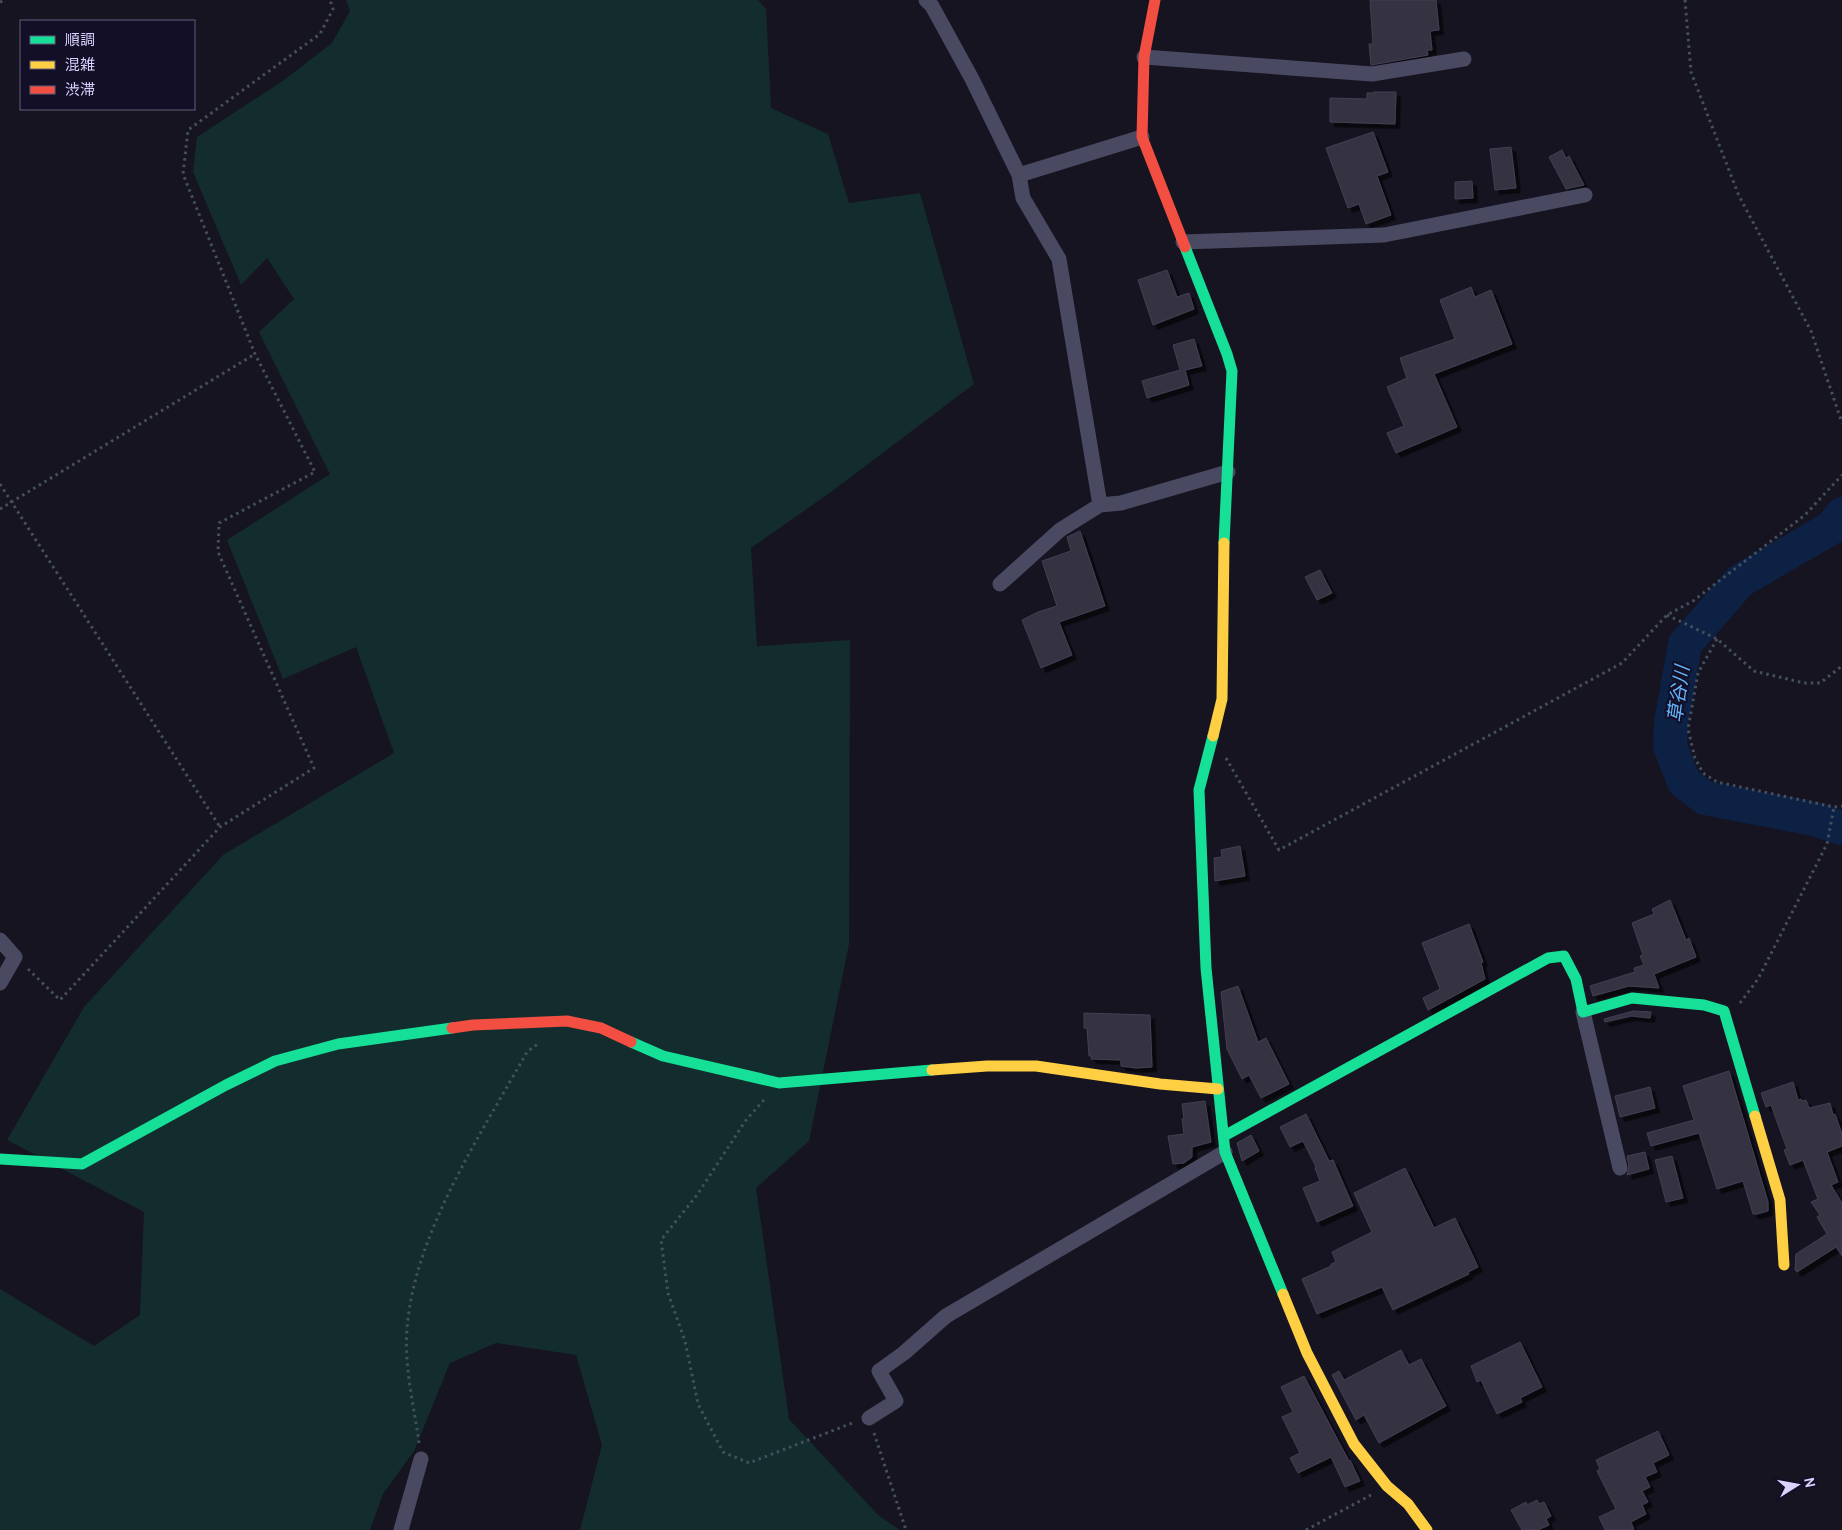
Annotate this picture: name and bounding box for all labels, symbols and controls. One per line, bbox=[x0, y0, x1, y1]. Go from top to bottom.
legend bbox=[20, 20, 195, 110]
text: 順調 bbox=[65, 32, 95, 51]
text: 混雑 bbox=[65, 57, 95, 76]
text: 渋滞 bbox=[65, 82, 95, 101]
water label: 草谷川 bbox=[1664, 662, 1696, 724]
north arrow bbox=[1772, 1460, 1822, 1510]
text: N bbox=[1799, 1476, 1818, 1489]

